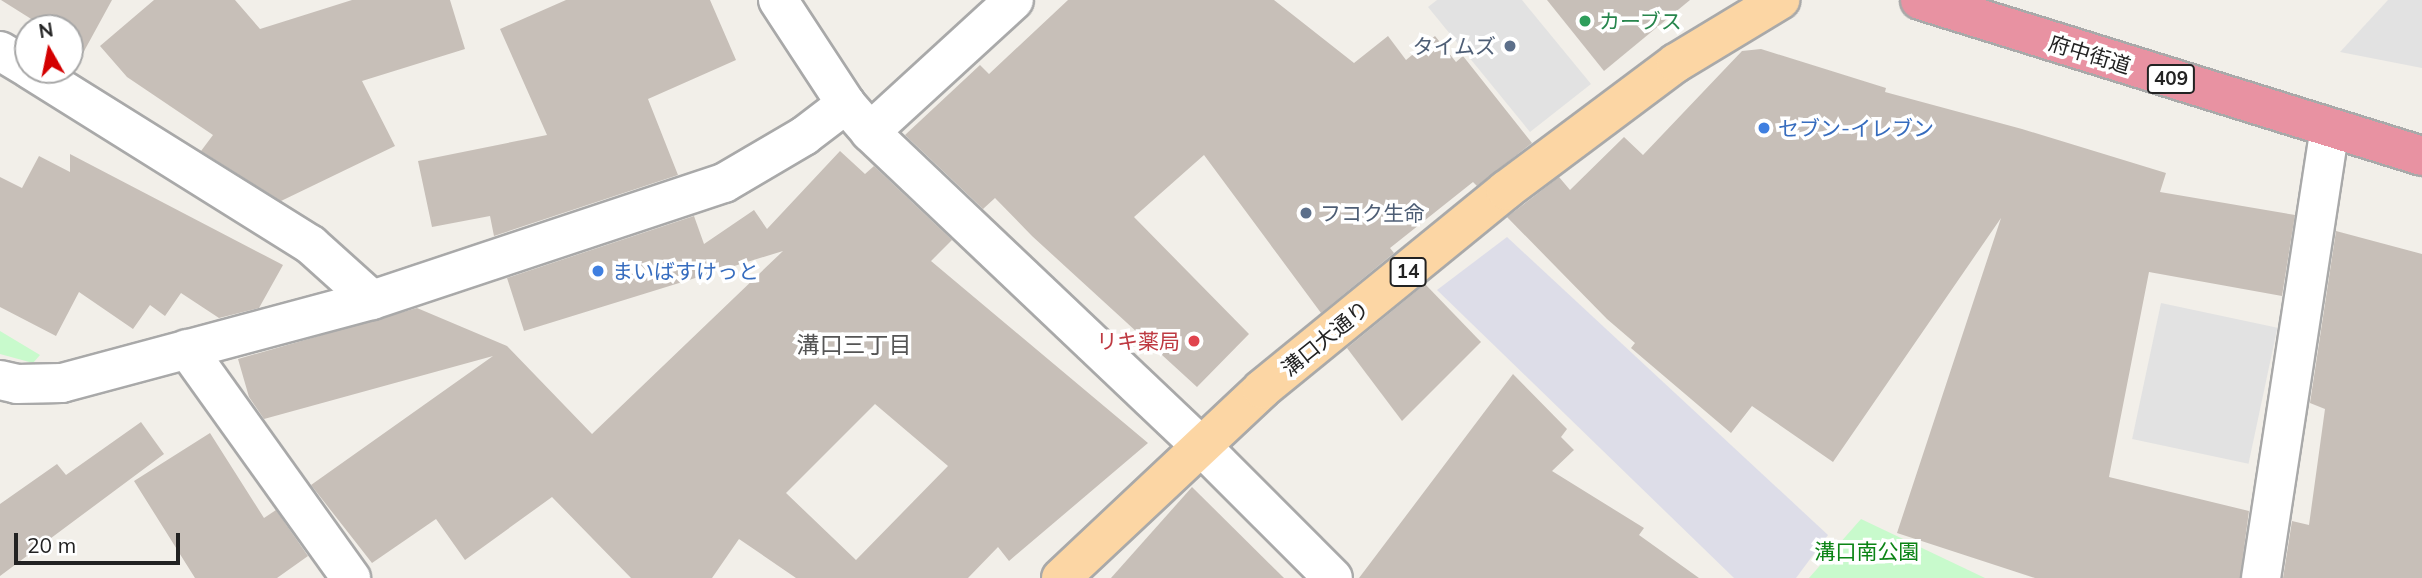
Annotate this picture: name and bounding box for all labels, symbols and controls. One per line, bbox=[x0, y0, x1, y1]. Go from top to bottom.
place label: カーブス bbox=[1599, 8, 1683, 34]
marker: カーブス bbox=[1577, 13, 1593, 29]
north arrow bbox=[14, 14, 84, 84]
text: N bbox=[37, 17, 55, 43]
street label: 府中街道 bbox=[2046, 30, 2134, 78]
place label: タイムズ bbox=[1412, 33, 1496, 59]
marker: タイムズ bbox=[1502, 38, 1518, 54]
road number: 409 bbox=[2146, 64, 2196, 94]
place label: セブン-イレブン bbox=[1778, 115, 1934, 141]
marker: セブン-イレブン bbox=[1756, 120, 1772, 136]
place label: フコク生命 bbox=[1320, 200, 1425, 226]
marker: フコク生命 bbox=[1298, 205, 1314, 221]
road number: 14 bbox=[1389, 256, 1427, 288]
place label: まいばすけっと bbox=[612, 258, 759, 284]
marker: まいばすけっと bbox=[590, 263, 606, 279]
street label: 溝口大通り bbox=[1276, 295, 1374, 381]
place label: リキ薬局 bbox=[1096, 328, 1180, 354]
district label: 溝口三丁目 bbox=[797, 331, 911, 359]
marker: リキ薬局 bbox=[1186, 333, 1202, 349]
scale bar bbox=[18, 518, 184, 562]
text: 20 m bbox=[27, 532, 76, 558]
park label: 溝口南公園 bbox=[1815, 538, 1919, 564]

